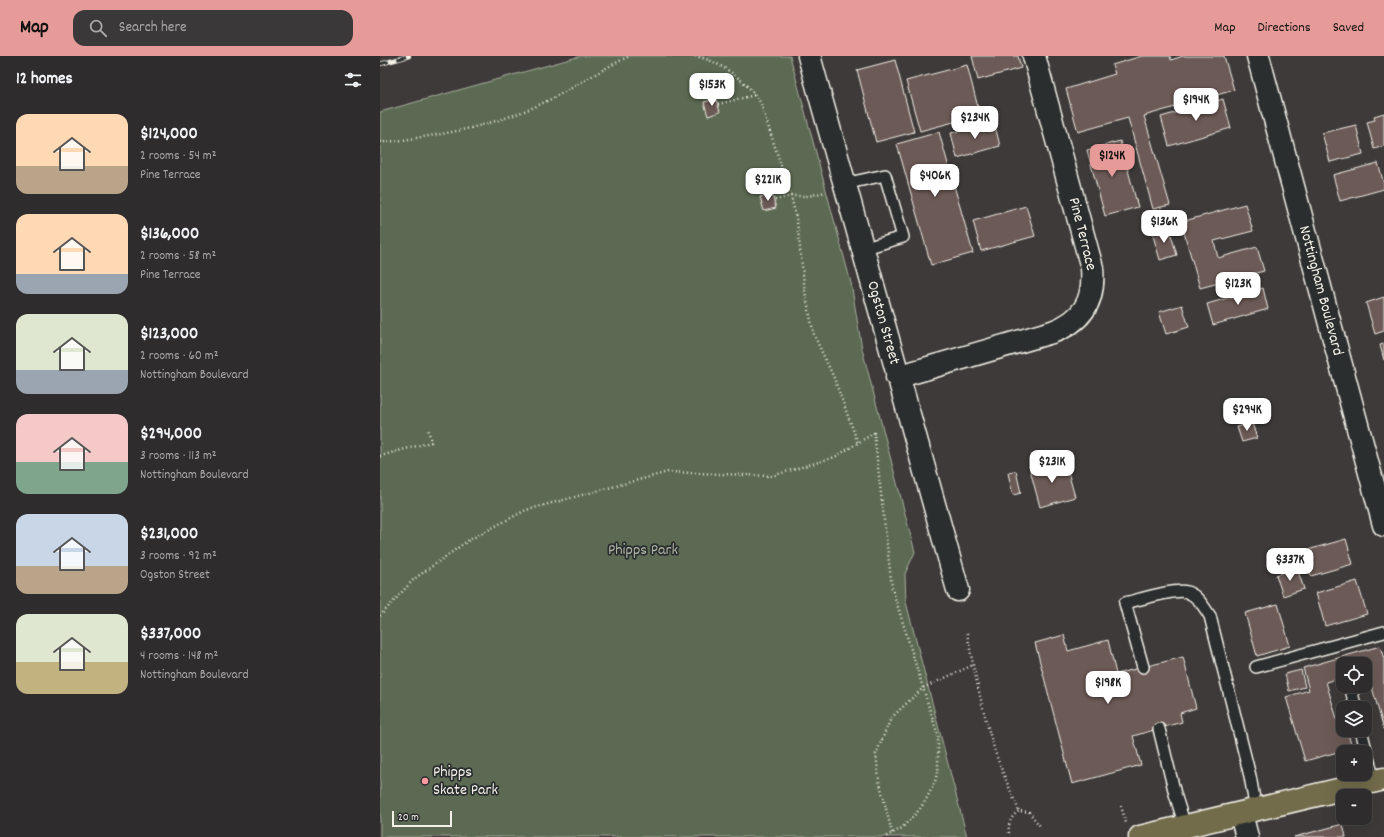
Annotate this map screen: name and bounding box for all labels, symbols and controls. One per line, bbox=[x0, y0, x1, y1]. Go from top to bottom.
search box bbox=[73, 10, 353, 46]
text: Map bbox=[20, 15, 49, 42]
icon: search bbox=[87, 17, 109, 39]
text: Search here bbox=[119, 17, 187, 39]
text: Map bbox=[1214, 18, 1236, 38]
text: Directions bbox=[1258, 18, 1311, 38]
text: Saved bbox=[1333, 18, 1364, 38]
text: 12 homes bbox=[16, 68, 73, 92]
icon: filters bbox=[342, 69, 364, 91]
pin: $153K bbox=[684, 73, 740, 107]
text: $153K bbox=[698, 76, 726, 95]
pin: $194K bbox=[1168, 88, 1224, 122]
text: $194K bbox=[1183, 91, 1209, 110]
pin: $234K bbox=[947, 106, 1003, 140]
text: $234K bbox=[960, 109, 990, 128]
text: $124,000 bbox=[140, 123, 198, 147]
icon: home bbox=[48, 130, 96, 178]
pin: $124K bbox=[1084, 144, 1140, 178]
text: 2 rooms · 54 m² bbox=[140, 147, 216, 166]
text: $124K bbox=[1099, 147, 1125, 166]
pin: $406K bbox=[907, 164, 963, 198]
text: Pine Terrace bbox=[140, 166, 201, 185]
text: $406K bbox=[919, 167, 951, 186]
pin: $221K bbox=[740, 168, 796, 202]
text: $221K bbox=[755, 171, 781, 190]
street label: Pine Terrace bbox=[1062, 195, 1102, 273]
pin: $136K bbox=[1136, 210, 1192, 244]
text: $136K bbox=[1150, 213, 1178, 232]
text: $136,000 bbox=[140, 223, 199, 247]
street label: Nottingham Boulevard bbox=[1293, 223, 1350, 358]
icon: home bbox=[48, 230, 96, 278]
text: 2 rooms · 58 m² bbox=[140, 247, 216, 266]
text: Pine Terrace bbox=[140, 266, 201, 285]
pin: $123K bbox=[1210, 272, 1266, 306]
text: $123K bbox=[1225, 275, 1251, 294]
street label: Ogston Street bbox=[861, 278, 906, 367]
text: $123,000 bbox=[140, 323, 198, 347]
icon: home bbox=[48, 330, 96, 378]
text: 2 rooms · 60 m² bbox=[140, 347, 218, 366]
text: Nottingham Boulevard bbox=[140, 366, 249, 385]
pin: $294K bbox=[1219, 398, 1275, 432]
text: $294K bbox=[1232, 401, 1262, 420]
text: $294,000 bbox=[140, 423, 202, 447]
icon: home bbox=[48, 430, 96, 478]
text: 3 rooms · 113 m² bbox=[140, 447, 217, 466]
pin: $231K bbox=[1024, 450, 1080, 484]
text: $231K bbox=[1039, 453, 1065, 472]
text: Nottingham Boulevard bbox=[140, 466, 249, 485]
text: $231,000 bbox=[140, 523, 198, 547]
icon: home bbox=[48, 530, 96, 578]
park label: Phipps Park bbox=[608, 539, 678, 562]
text: 3 rooms · 92 m² bbox=[140, 547, 217, 566]
pin: $337K bbox=[1262, 548, 1318, 582]
text: $337K bbox=[1275, 551, 1305, 570]
text: Ogston Street bbox=[140, 566, 210, 585]
text: $337,000 bbox=[140, 623, 201, 647]
icon: home bbox=[48, 630, 96, 678]
text: 4 rooms · 148 m² bbox=[140, 647, 218, 666]
map controls bbox=[1336, 657, 1372, 825]
button: locate bbox=[1336, 657, 1372, 693]
text: Nottingham Boulevard bbox=[140, 666, 249, 685]
pin: $198K bbox=[1080, 671, 1136, 705]
text: $198K bbox=[1095, 674, 1121, 693]
button: layers bbox=[1336, 701, 1372, 737]
button: + bbox=[1336, 745, 1372, 781]
place label: Phipps Skate Park bbox=[433, 761, 498, 802]
marker: Phipps Skate Park bbox=[420, 776, 430, 786]
button: − bbox=[1336, 789, 1372, 825]
scale bar bbox=[392, 809, 452, 828]
text: 20 m bbox=[398, 810, 419, 826]

